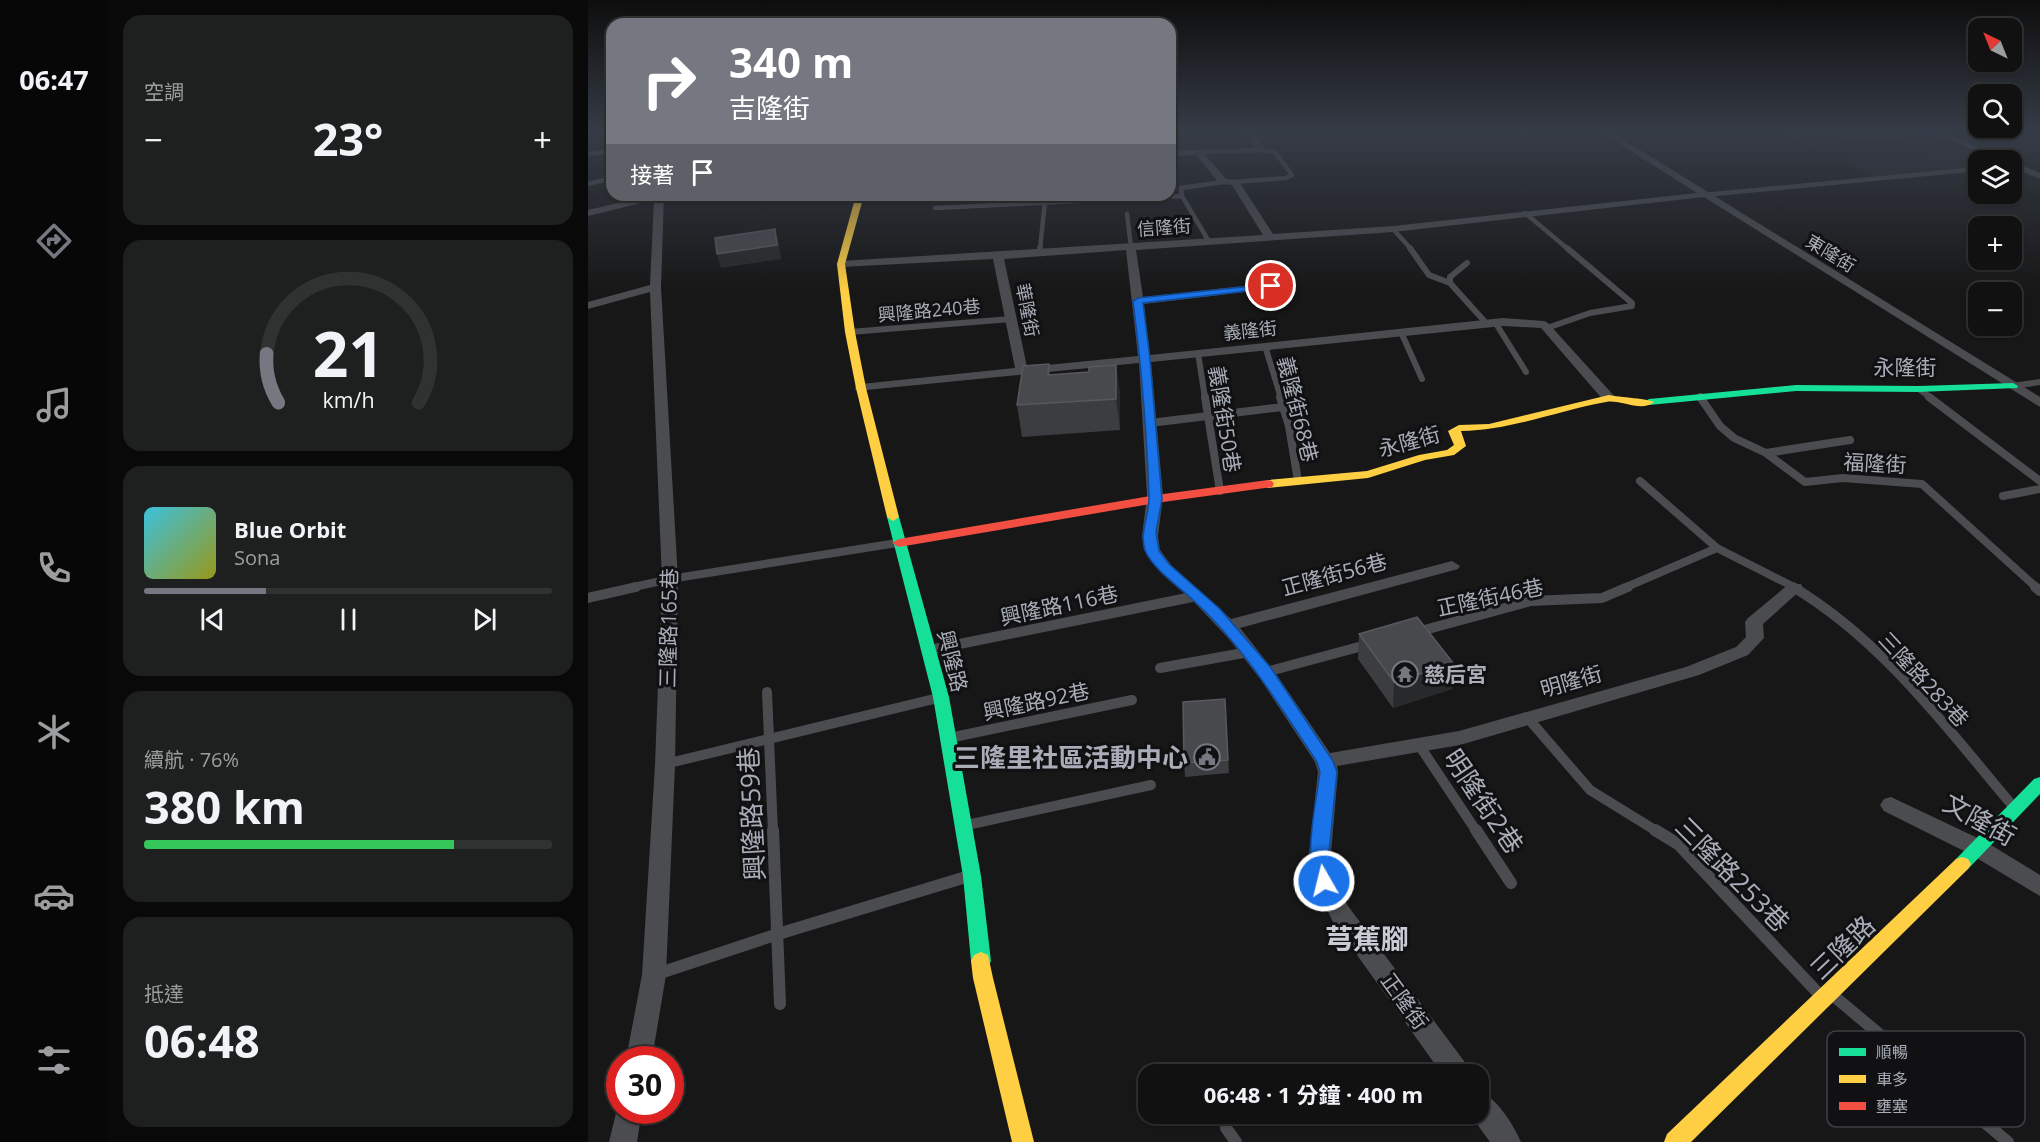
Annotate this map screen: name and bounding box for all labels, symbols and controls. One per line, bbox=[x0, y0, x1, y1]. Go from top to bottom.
north arrow bbox=[1968, 18, 2022, 72]
map controls bbox=[1968, 18, 2022, 336]
text: 340 m bbox=[729, 33, 853, 90]
icon: right bbox=[630, 42, 708, 120]
text: 06:47 bbox=[19, 61, 89, 98]
text: 空調 bbox=[144, 78, 184, 105]
button: search bbox=[1968, 84, 2022, 138]
text: 吉隆街 bbox=[729, 89, 810, 126]
text: 23° bbox=[313, 108, 383, 169]
text: − bbox=[144, 117, 163, 162]
text: + bbox=[533, 117, 552, 162]
button: layers bbox=[1968, 150, 2022, 204]
icon: arrive bbox=[686, 156, 719, 189]
text: 接著 bbox=[630, 159, 674, 189]
street label: 信隆街 bbox=[1136, 213, 1192, 241]
button: + bbox=[1968, 216, 2022, 270]
icon: directions bbox=[33, 220, 75, 262]
street label: 東隆街 bbox=[1802, 229, 1860, 277]
pin bbox=[1245, 260, 1296, 311]
icon: arrive bbox=[1254, 269, 1287, 302]
street label: 華隆街 bbox=[1011, 281, 1045, 339]
button: − bbox=[1968, 282, 2022, 336]
street label: 興隆路240巷 bbox=[877, 294, 981, 326]
text: 21 bbox=[312, 310, 384, 395]
street label: 義隆街 bbox=[1222, 315, 1278, 345]
street label: 義隆街68巷 bbox=[1271, 353, 1325, 465]
street label: 永隆街 bbox=[1874, 353, 1937, 381]
street label: 義隆街50巷 bbox=[1203, 363, 1247, 475]
icon: music bbox=[33, 384, 75, 426]
text: km/h bbox=[322, 385, 374, 414]
street label: 永隆街 bbox=[1375, 419, 1443, 463]
street label: 福隆街 bbox=[1843, 447, 1907, 479]
text: Blue Orbit bbox=[234, 514, 346, 544]
text: Sona bbox=[234, 544, 280, 571]
street label: 正隆街56巷 bbox=[1278, 546, 1390, 602]
icon: phone bbox=[33, 547, 75, 589]
street label: 三隆路165巷 bbox=[653, 568, 683, 688]
street label: 正隆街46巷 bbox=[1434, 572, 1546, 622]
street label: 興隆路116巷 bbox=[997, 579, 1121, 631]
icon: previous bbox=[196, 603, 229, 636]
icon: pause bbox=[332, 603, 365, 636]
icon: next bbox=[468, 603, 501, 636]
street label: 三隆路283巷 bbox=[1873, 626, 1975, 732]
street label: 興隆路 bbox=[932, 627, 974, 695]
temple icon: 慈后宮 bbox=[1390, 659, 1420, 689]
street label: 明隆街 bbox=[1537, 659, 1605, 703]
place label: 慈后宮 bbox=[1424, 660, 1487, 688]
street label: 興隆路92巷 bbox=[980, 676, 1092, 726]
icon: climate bbox=[33, 711, 75, 753]
place label: 三隆里社區活動中心 bbox=[954, 739, 1188, 775]
public building icon: 三隆里社區活動中心 bbox=[1192, 742, 1222, 772]
street label: 明隆街2巷 bbox=[1436, 742, 1532, 860]
text: 續航 · 76% bbox=[144, 746, 239, 773]
street label: 興隆路59巷 bbox=[730, 746, 772, 882]
text: 380 km bbox=[144, 776, 305, 837]
street label: 文隆街 bbox=[1937, 784, 2023, 854]
street label: 三隆路253巷 bbox=[1668, 809, 1798, 939]
position arrow bbox=[1292, 849, 1356, 913]
icon: car bbox=[33, 875, 75, 917]
street label: 三隆路 bbox=[1801, 907, 1883, 987]
district label: 芎蕉腳 bbox=[1325, 919, 1409, 957]
street label: 正隆街 bbox=[1375, 967, 1435, 1035]
text: 抵達 bbox=[144, 980, 184, 1007]
text: 06:48 bbox=[144, 1010, 260, 1071]
legend bbox=[1827, 1031, 2025, 1127]
icon: filters bbox=[33, 1039, 75, 1081]
text: 順暢 bbox=[1876, 1041, 1908, 1063]
speed limit sign: 30 bbox=[606, 1046, 684, 1124]
text: 車多 bbox=[1876, 1068, 1908, 1090]
text: 06:48 · 1 分鐘 · 400 m bbox=[1204, 1079, 1423, 1109]
text: 壅塞 bbox=[1876, 1095, 1908, 1117]

